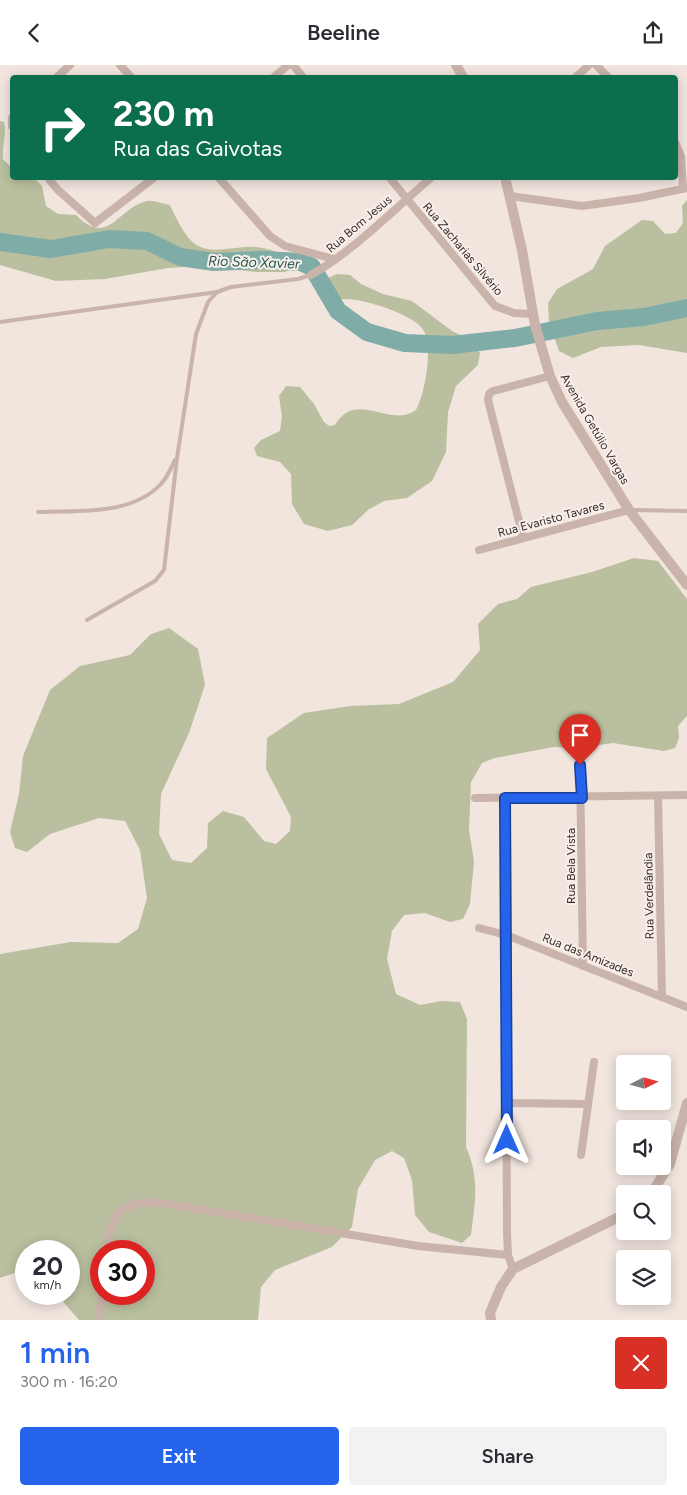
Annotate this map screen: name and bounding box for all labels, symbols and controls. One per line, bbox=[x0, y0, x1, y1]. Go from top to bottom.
icon: back bbox=[20, 19, 48, 47]
text: Beeline bbox=[307, 19, 380, 46]
icon: share bbox=[639, 19, 667, 47]
text: 230 m bbox=[113, 93, 214, 135]
icon: right bbox=[30, 95, 95, 160]
text: Rua das Gaivotas bbox=[113, 135, 282, 162]
street label: Rua Bom Jesus bbox=[323, 192, 395, 256]
street label: Rua Zacharias Silvério bbox=[420, 200, 506, 298]
water label: Rio São Xavier bbox=[208, 252, 301, 273]
street label: Avenida Getúlio Vargas bbox=[558, 371, 633, 487]
street label: Rua Evaristo Tavares bbox=[496, 498, 606, 540]
pin bbox=[559, 714, 601, 765]
icon: arrive bbox=[566, 721, 594, 749]
street label: Rua Bela Vista bbox=[564, 828, 578, 904]
street label: Rua Verdelândia bbox=[641, 853, 657, 939]
street label: Rua das Amizades bbox=[540, 930, 636, 980]
north arrow bbox=[616, 1055, 671, 1110]
map controls bbox=[616, 1055, 671, 1305]
position arrow bbox=[480, 1113, 532, 1165]
button: sound bbox=[616, 1120, 671, 1175]
button: search bbox=[616, 1185, 671, 1240]
speed limit sign: 30 bbox=[90, 1240, 155, 1305]
button: layers bbox=[616, 1250, 671, 1305]
text: 20 bbox=[32, 1251, 63, 1281]
text: km/h bbox=[34, 1278, 61, 1292]
text: 1 min bbox=[20, 1334, 90, 1371]
button: close bbox=[615, 1337, 667, 1389]
text: 300 m · 16:20 bbox=[20, 1372, 118, 1391]
button: Exit bbox=[20, 1427, 339, 1485]
button: Share bbox=[349, 1427, 667, 1485]

